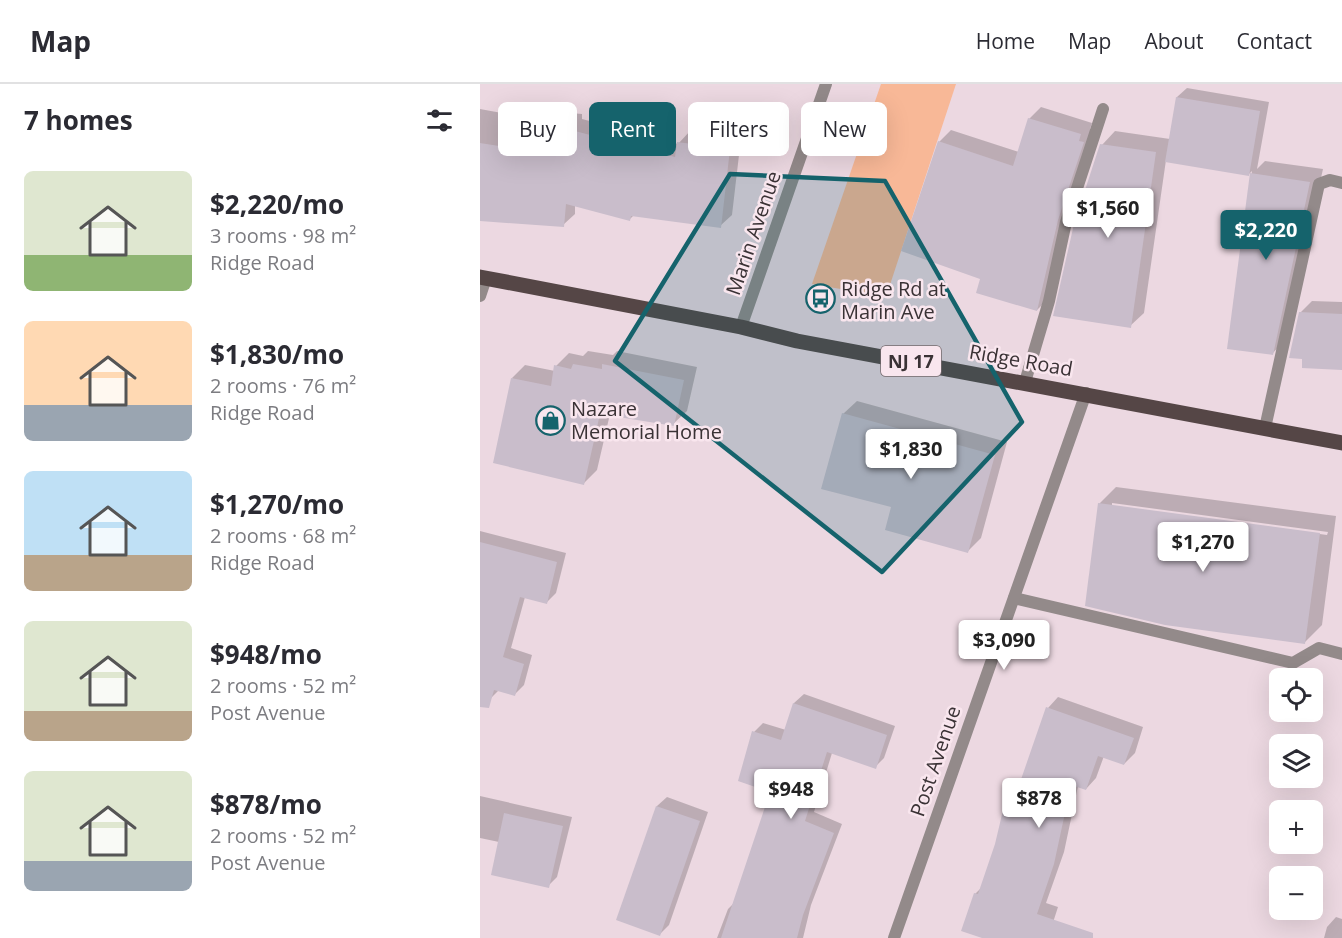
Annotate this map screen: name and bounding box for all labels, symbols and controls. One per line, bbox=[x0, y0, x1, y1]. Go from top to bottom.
text: Map bbox=[30, 22, 91, 60]
text: Home bbox=[976, 27, 1035, 55]
text: Map bbox=[1068, 27, 1111, 55]
text: About bbox=[1144, 27, 1204, 55]
text: Contact bbox=[1237, 27, 1312, 55]
text: 7 homes bbox=[24, 102, 133, 138]
chip: Buy bbox=[498, 102, 577, 156]
chip: Rent bbox=[589, 102, 676, 156]
chip: Filters bbox=[688, 102, 789, 156]
chip: New bbox=[801, 102, 887, 156]
icon: filters bbox=[423, 104, 456, 137]
street label: Marin Avenue bbox=[719, 167, 787, 299]
text: $2,220/mo bbox=[210, 186, 344, 222]
pin: $1,560 bbox=[1059, 188, 1157, 239]
text: $1,560 bbox=[1077, 194, 1139, 221]
icon: home bbox=[72, 195, 144, 267]
pin: $2,220 bbox=[1217, 210, 1315, 261]
text: $2,220 bbox=[1235, 216, 1297, 243]
text: 3 rooms · 98 m² bbox=[210, 222, 356, 249]
text: Ridge Road bbox=[210, 249, 315, 276]
place label: Ridge Rd at Marin Ave bbox=[841, 275, 946, 325]
bus stop icon: Ridge Rd at Marin Ave bbox=[804, 283, 836, 315]
text: $1,830/mo bbox=[210, 336, 344, 372]
street label: Ridge Road bbox=[967, 338, 1075, 382]
icon: home bbox=[72, 345, 144, 417]
road number: NJ 17 bbox=[881, 346, 941, 376]
text: 2 rooms · 76 m² bbox=[210, 372, 356, 399]
place label: Nazare Memorial Home bbox=[571, 395, 722, 445]
text: Ridge Road bbox=[210, 399, 315, 426]
shop icon: Nazare Memorial Home bbox=[534, 404, 566, 436]
pin: $1,830 bbox=[862, 429, 960, 480]
text: $1,830 bbox=[880, 435, 942, 462]
text: $1,270/mo bbox=[210, 486, 344, 522]
icon: home bbox=[72, 495, 144, 567]
text: 2 rooms · 68 m² bbox=[210, 522, 356, 549]
pin: $1,270 bbox=[1154, 522, 1252, 573]
text: $1,270 bbox=[1172, 528, 1234, 555]
text: Ridge Road bbox=[210, 549, 315, 576]
pin: $3,090 bbox=[955, 620, 1053, 671]
text: $3,090 bbox=[973, 626, 1035, 653]
text: $948/mo bbox=[210, 636, 322, 672]
icon: home bbox=[72, 645, 144, 717]
map controls bbox=[1269, 668, 1323, 920]
button: locate bbox=[1269, 668, 1323, 722]
text: 2 rooms · 52 m² bbox=[210, 672, 356, 699]
text: Post Avenue bbox=[210, 699, 326, 726]
street label: Post Avenue bbox=[903, 702, 967, 820]
button: layers bbox=[1269, 734, 1323, 788]
pin: $948 bbox=[755, 769, 827, 820]
text: $948 bbox=[768, 775, 814, 802]
pin: $878 bbox=[1003, 778, 1075, 829]
text: $878 bbox=[1016, 784, 1062, 811]
text: $878/mo bbox=[210, 786, 322, 822]
icon: home bbox=[72, 795, 144, 867]
button: + bbox=[1269, 800, 1323, 854]
text: 2 rooms · 52 m² bbox=[210, 822, 356, 849]
text: Post Avenue bbox=[210, 849, 326, 876]
button: − bbox=[1269, 866, 1323, 920]

